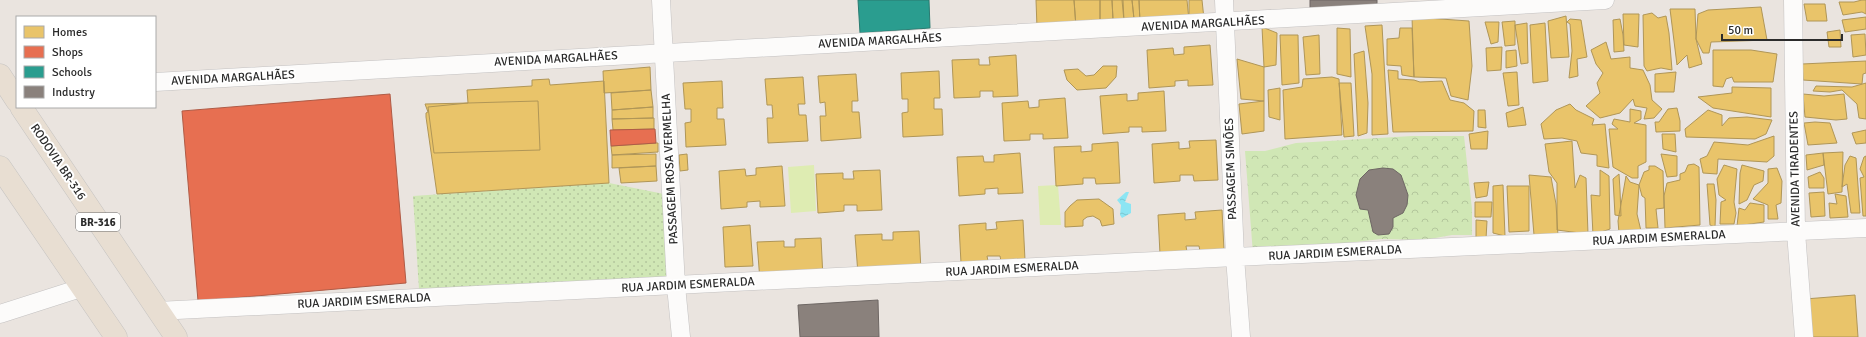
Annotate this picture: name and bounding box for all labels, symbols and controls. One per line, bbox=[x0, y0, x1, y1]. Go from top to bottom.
street label: AVENIDA MARGALHÃES bbox=[1141, 13, 1266, 35]
legend bbox=[16, 16, 156, 108]
scale bar bbox=[1722, 16, 1842, 42]
text: 50 m bbox=[1728, 23, 1753, 38]
text: Homes bbox=[52, 25, 87, 40]
street label: AVENIDA MARGALHÃES bbox=[818, 30, 943, 52]
text: Shops bbox=[52, 45, 83, 60]
street label: AVENIDA MARGALHÃES bbox=[494, 48, 619, 70]
text: Schools bbox=[52, 65, 92, 80]
street label: AVENIDA MARGALHÃES bbox=[171, 67, 296, 89]
text: Industry bbox=[52, 85, 95, 100]
street label: PASSAGEM ROSA VERMELHA bbox=[659, 92, 681, 245]
street label: AVENIDA TIRADENTES bbox=[1786, 111, 1804, 227]
street label: PASSAGEM SIMÕES bbox=[1222, 117, 1240, 220]
street label: RODOVIA BR-316 bbox=[27, 121, 89, 203]
road number: BR-316 bbox=[76, 213, 120, 231]
street label: RUA JARDIM ESMERALDA bbox=[1592, 227, 1727, 249]
street label: RUA JARDIM ESMERALDA bbox=[1268, 242, 1403, 264]
street label: RUA JARDIM ESMERALDA bbox=[945, 258, 1080, 280]
street label: RUA JARDIM ESMERALDA bbox=[621, 274, 756, 296]
street label: RUA JARDIM ESMERALDA bbox=[297, 290, 432, 312]

